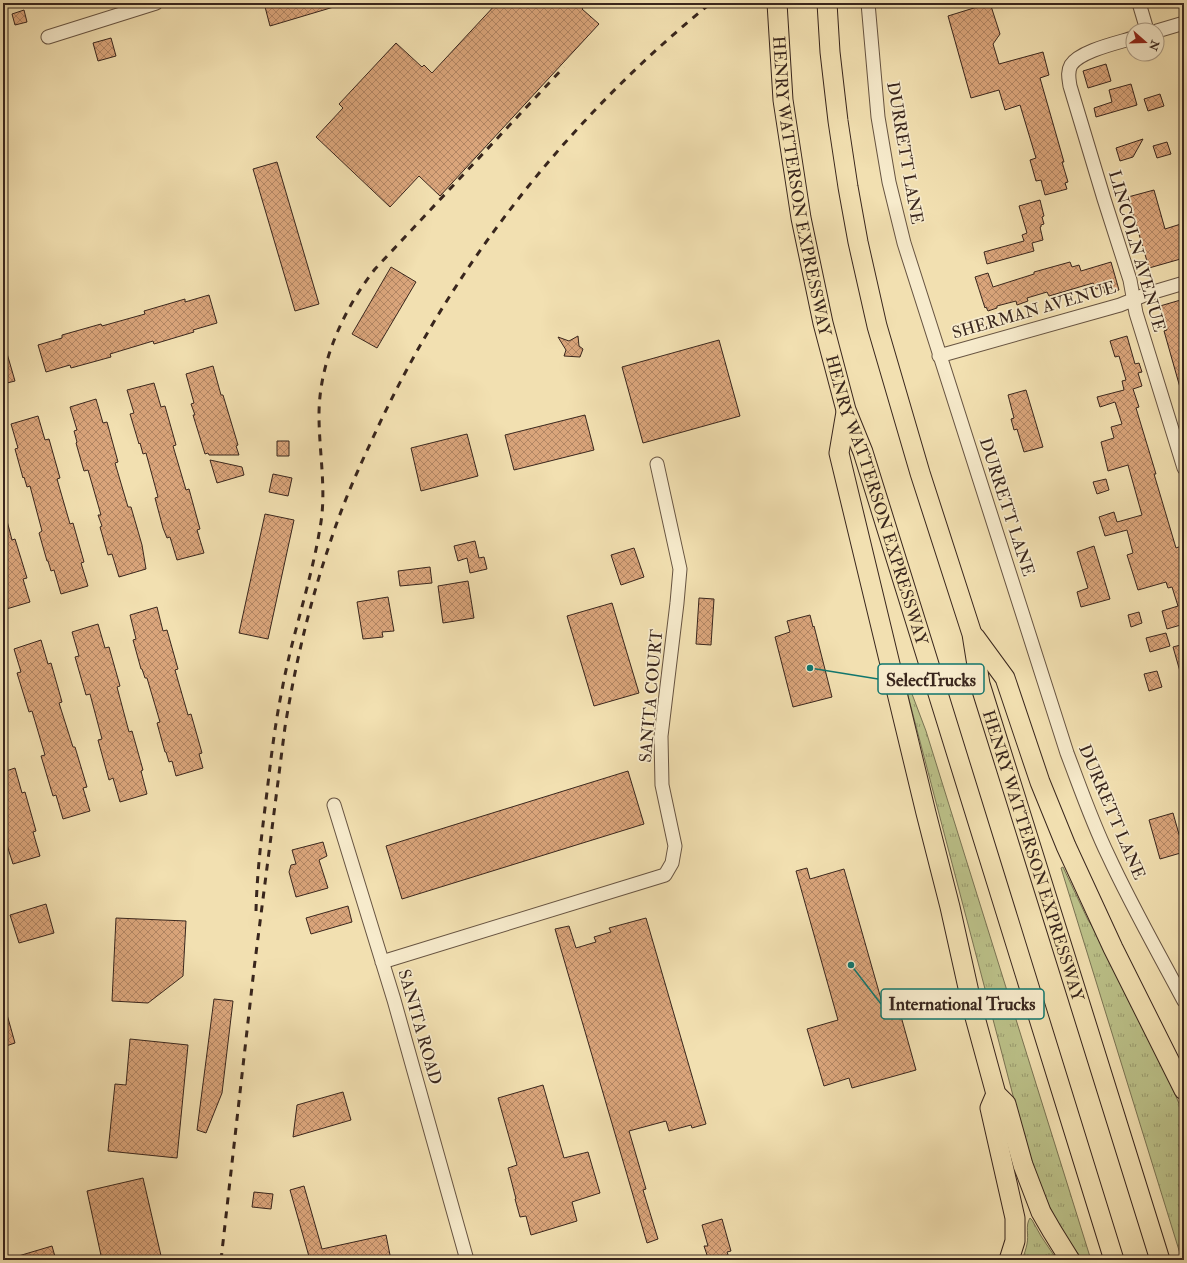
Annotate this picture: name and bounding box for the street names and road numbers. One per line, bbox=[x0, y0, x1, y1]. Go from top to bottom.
street label: HENRY WATTERSON EXPRESSWAY bbox=[769, 35, 837, 339]
street label: DURRETT LANE bbox=[882, 80, 928, 226]
street label: LINCOLN AVENUE bbox=[1104, 168, 1170, 334]
street label: SHERMAN AVENUE bbox=[950, 277, 1118, 343]
street label: HENRY WATTERSON EXPRESSWAY bbox=[821, 352, 933, 648]
street label: DURRETT LANE bbox=[975, 435, 1039, 579]
street label: SANITA COURT bbox=[635, 628, 667, 763]
street label: HENRY WATTERSON EXPRESSWAY bbox=[978, 707, 1089, 1004]
street label: DURRETT LANE bbox=[1074, 741, 1150, 883]
street label: SANITA ROAD bbox=[394, 967, 446, 1087]

